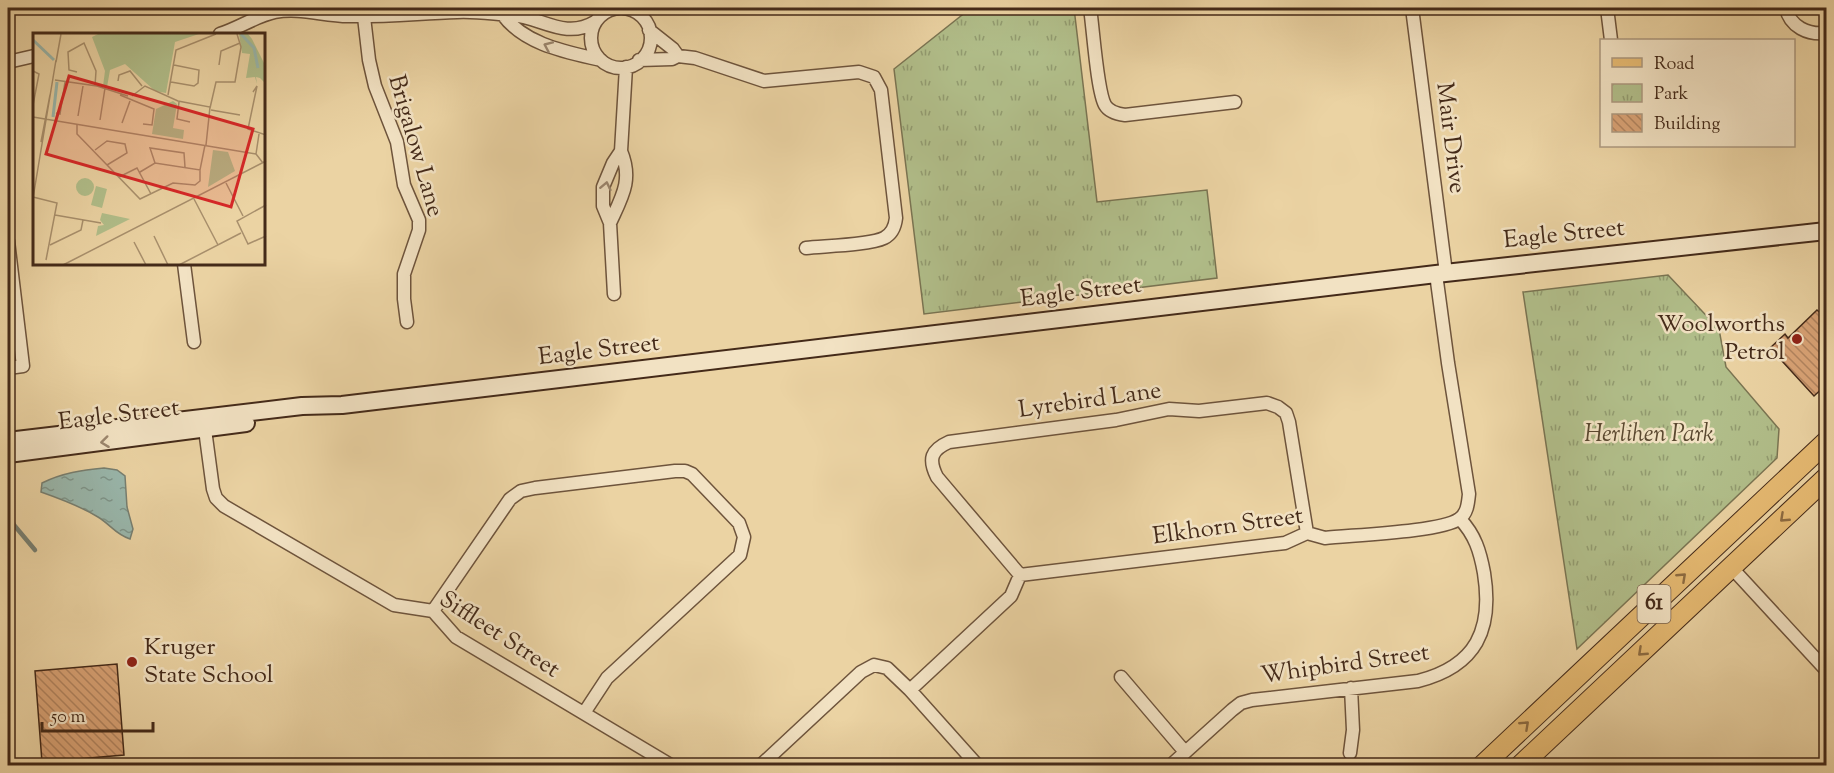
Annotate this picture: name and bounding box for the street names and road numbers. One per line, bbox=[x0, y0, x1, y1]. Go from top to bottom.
street label: Brigalow Lane bbox=[379, 71, 451, 221]
street label: Mair Drive bbox=[1426, 81, 1474, 195]
street label: Eagle Street bbox=[1502, 212, 1626, 258]
street label: Eagle Street bbox=[1019, 269, 1143, 317]
street label: Eagle Street bbox=[537, 327, 661, 375]
street label: Lyrebird Lane bbox=[1016, 374, 1164, 428]
street label: Eagle Street bbox=[57, 392, 181, 440]
street label: Elkhorn Street bbox=[1150, 500, 1306, 554]
street label: Siffleet Street bbox=[432, 583, 566, 687]
road number: 61 bbox=[1638, 585, 1670, 623]
street label: Whipbird Street bbox=[1258, 636, 1432, 694]

